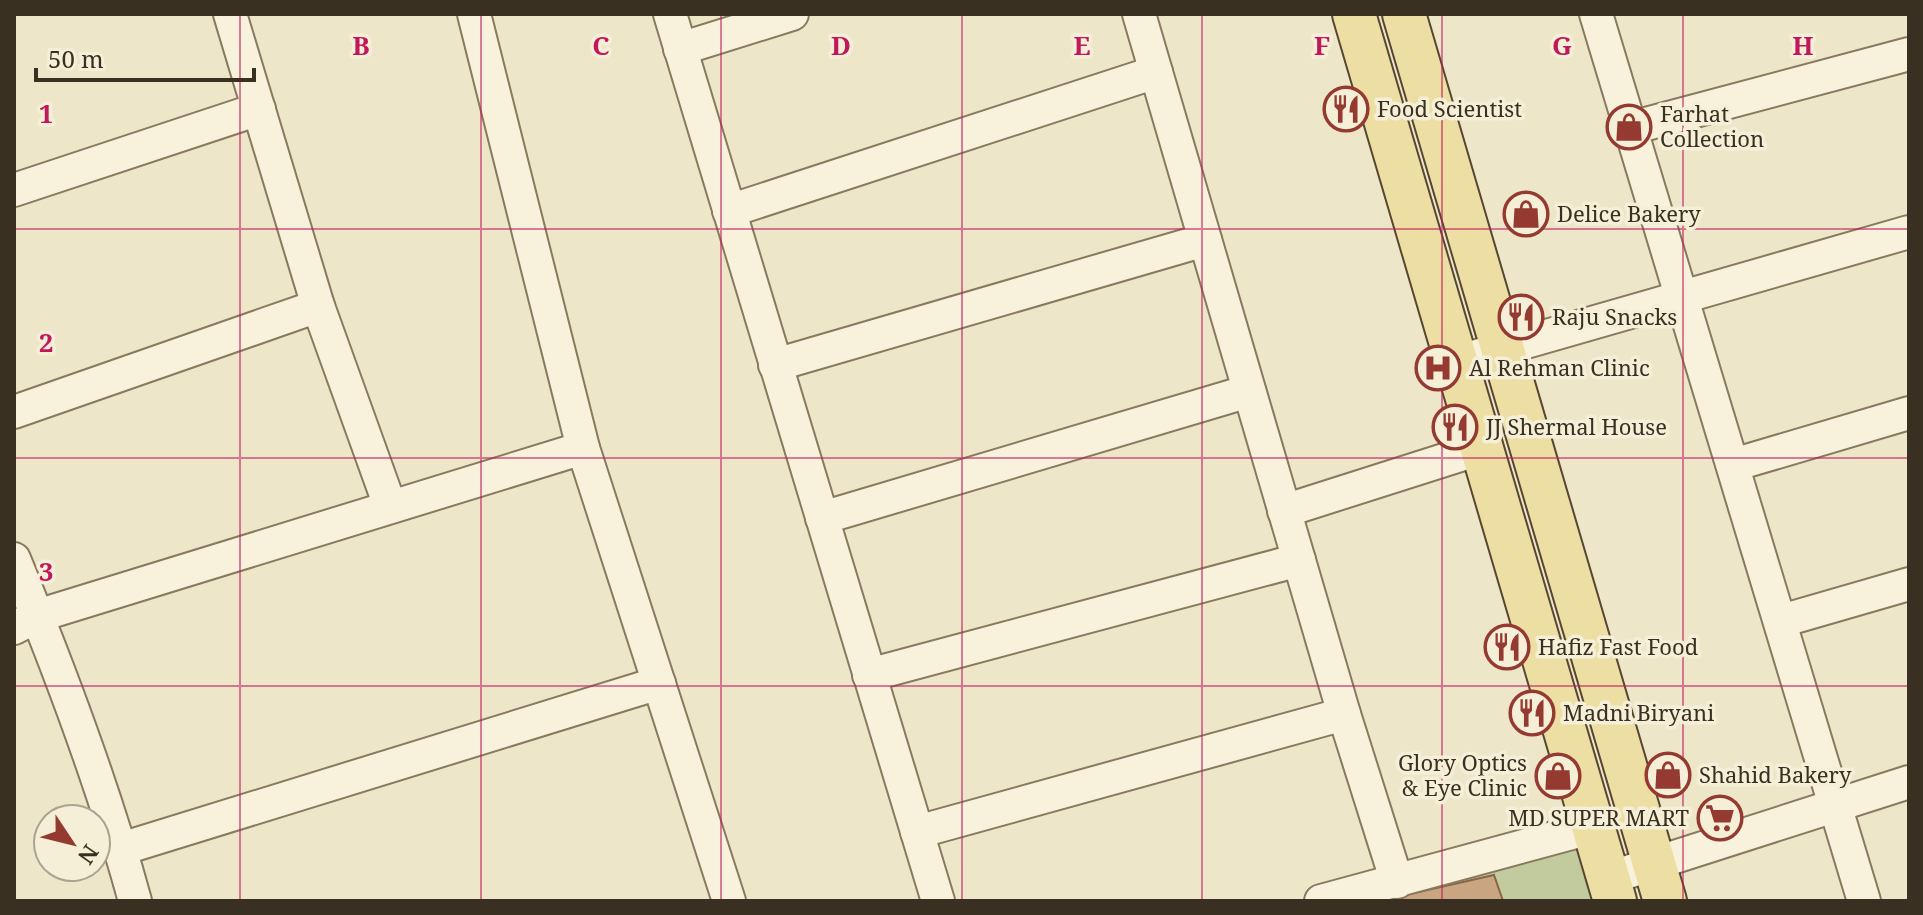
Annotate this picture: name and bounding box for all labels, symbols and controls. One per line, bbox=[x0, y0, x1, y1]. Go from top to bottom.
text: B bbox=[352, 27, 370, 63]
text: C bbox=[592, 27, 610, 63]
text: D bbox=[831, 27, 851, 63]
text: E bbox=[1074, 27, 1091, 63]
text: F bbox=[1314, 27, 1330, 63]
text: G bbox=[1552, 27, 1572, 63]
text: H bbox=[1792, 27, 1814, 63]
scale bar bbox=[36, 32, 254, 82]
text: 50 m bbox=[48, 42, 104, 75]
restaurant icon: Food Scientist bbox=[1322, 85, 1370, 133]
place label: Food Scientist bbox=[1377, 93, 1522, 123]
text: 1 bbox=[39, 95, 53, 131]
place label: Farhat Collection bbox=[1660, 98, 1764, 153]
shop icon: Farhat Collection bbox=[1605, 103, 1653, 151]
shop icon: Delice Bakery bbox=[1502, 190, 1550, 238]
place label: Delice Bakery bbox=[1557, 198, 1701, 228]
restaurant icon: Raju Snacks bbox=[1497, 293, 1545, 341]
place label: Raju Snacks bbox=[1552, 301, 1677, 331]
text: 2 bbox=[39, 324, 53, 360]
hospital icon: Al Rehman Clinic bbox=[1414, 344, 1462, 392]
place label: Al Rehman Clinic bbox=[1469, 352, 1650, 382]
restaurant icon: JJ Shermal House bbox=[1431, 403, 1479, 451]
place label: JJ Shermal House bbox=[1485, 411, 1667, 441]
text: 3 bbox=[39, 553, 53, 589]
restaurant icon: Hafiz Fast Food bbox=[1483, 623, 1531, 671]
place label: Hafiz Fast Food bbox=[1538, 631, 1699, 661]
restaurant icon: Madni Biryani bbox=[1508, 689, 1556, 737]
place label: Madni Biryani bbox=[1563, 697, 1714, 727]
place label: Glory Optics & Eye Clinic bbox=[1398, 747, 1527, 802]
shop icon: Shahid Bakery bbox=[1644, 751, 1692, 799]
shop icon: Glory Optics & Eye Clinic bbox=[1534, 752, 1582, 800]
place label: Shahid Bakery bbox=[1699, 759, 1852, 789]
supermarket icon: MD SUPER MART bbox=[1696, 794, 1744, 842]
place label: MD SUPER MART bbox=[1508, 802, 1690, 832]
north arrow bbox=[32, 803, 112, 883]
text: N bbox=[72, 839, 106, 871]

